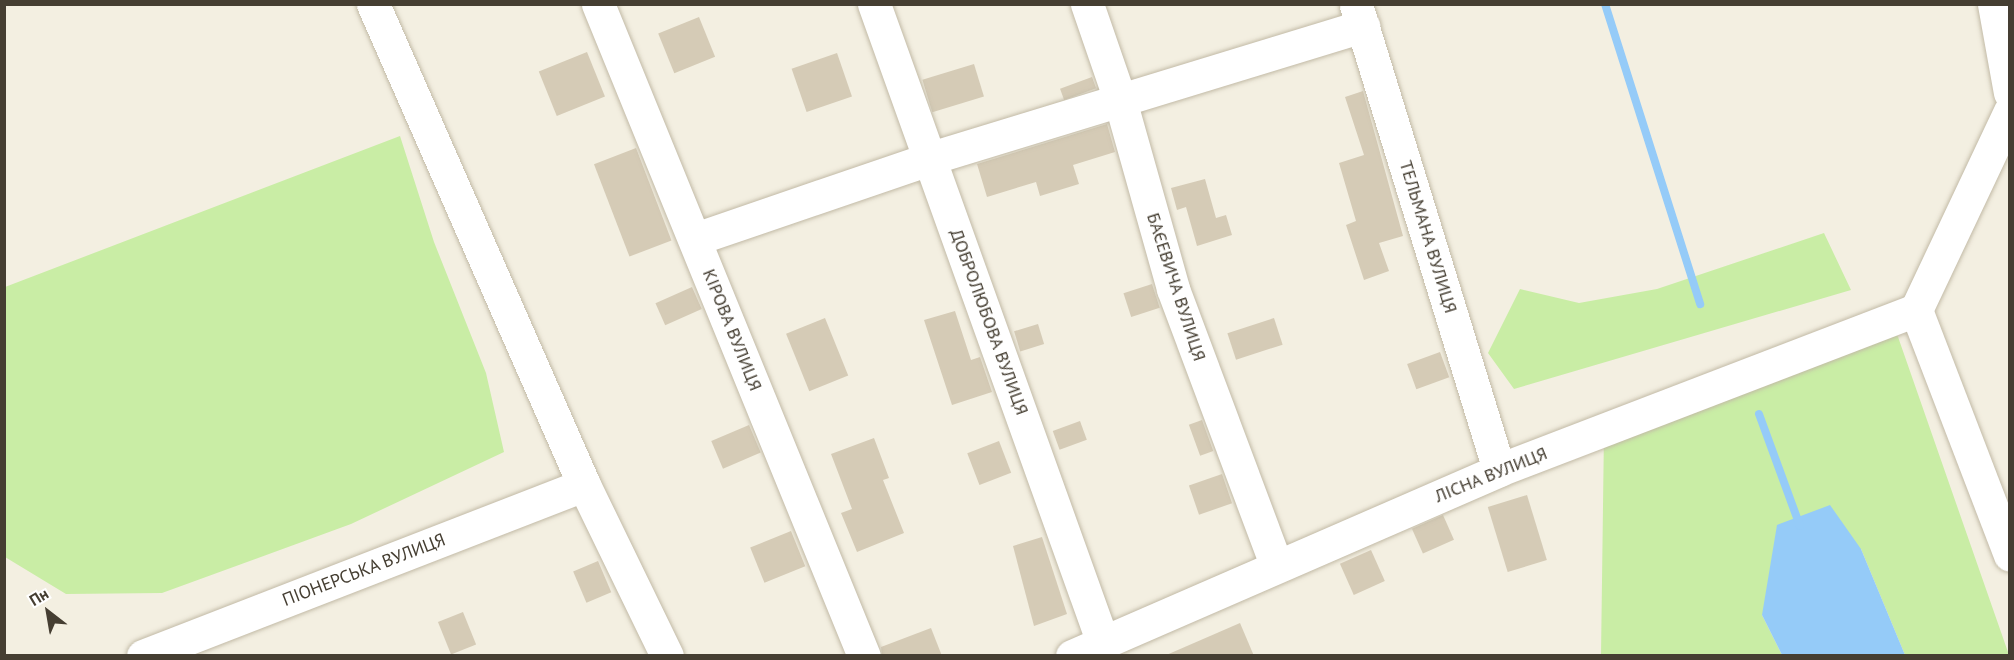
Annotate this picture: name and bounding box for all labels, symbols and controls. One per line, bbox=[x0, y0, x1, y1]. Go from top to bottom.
street label: ТЕЛЬМАНА ВУЛИЦЯ bbox=[1394, 158, 1462, 316]
street label: БАЄЕВИЧА ВУЛИЦЯ bbox=[1142, 210, 1210, 364]
street label: ДОБРОЛЮБОВА ВУЛИЦЯ bbox=[945, 226, 1033, 418]
street label: КІРОВА ВУЛИЦЯ bbox=[698, 266, 766, 394]
street label: ЛІСНА ВУЛИЦЯ bbox=[1431, 442, 1551, 508]
street label: ПІОНЕРСЬКА ВУЛИЦЯ bbox=[279, 529, 449, 611]
north arrow bbox=[18, 582, 78, 642]
text: Пн bbox=[26, 583, 52, 610]

